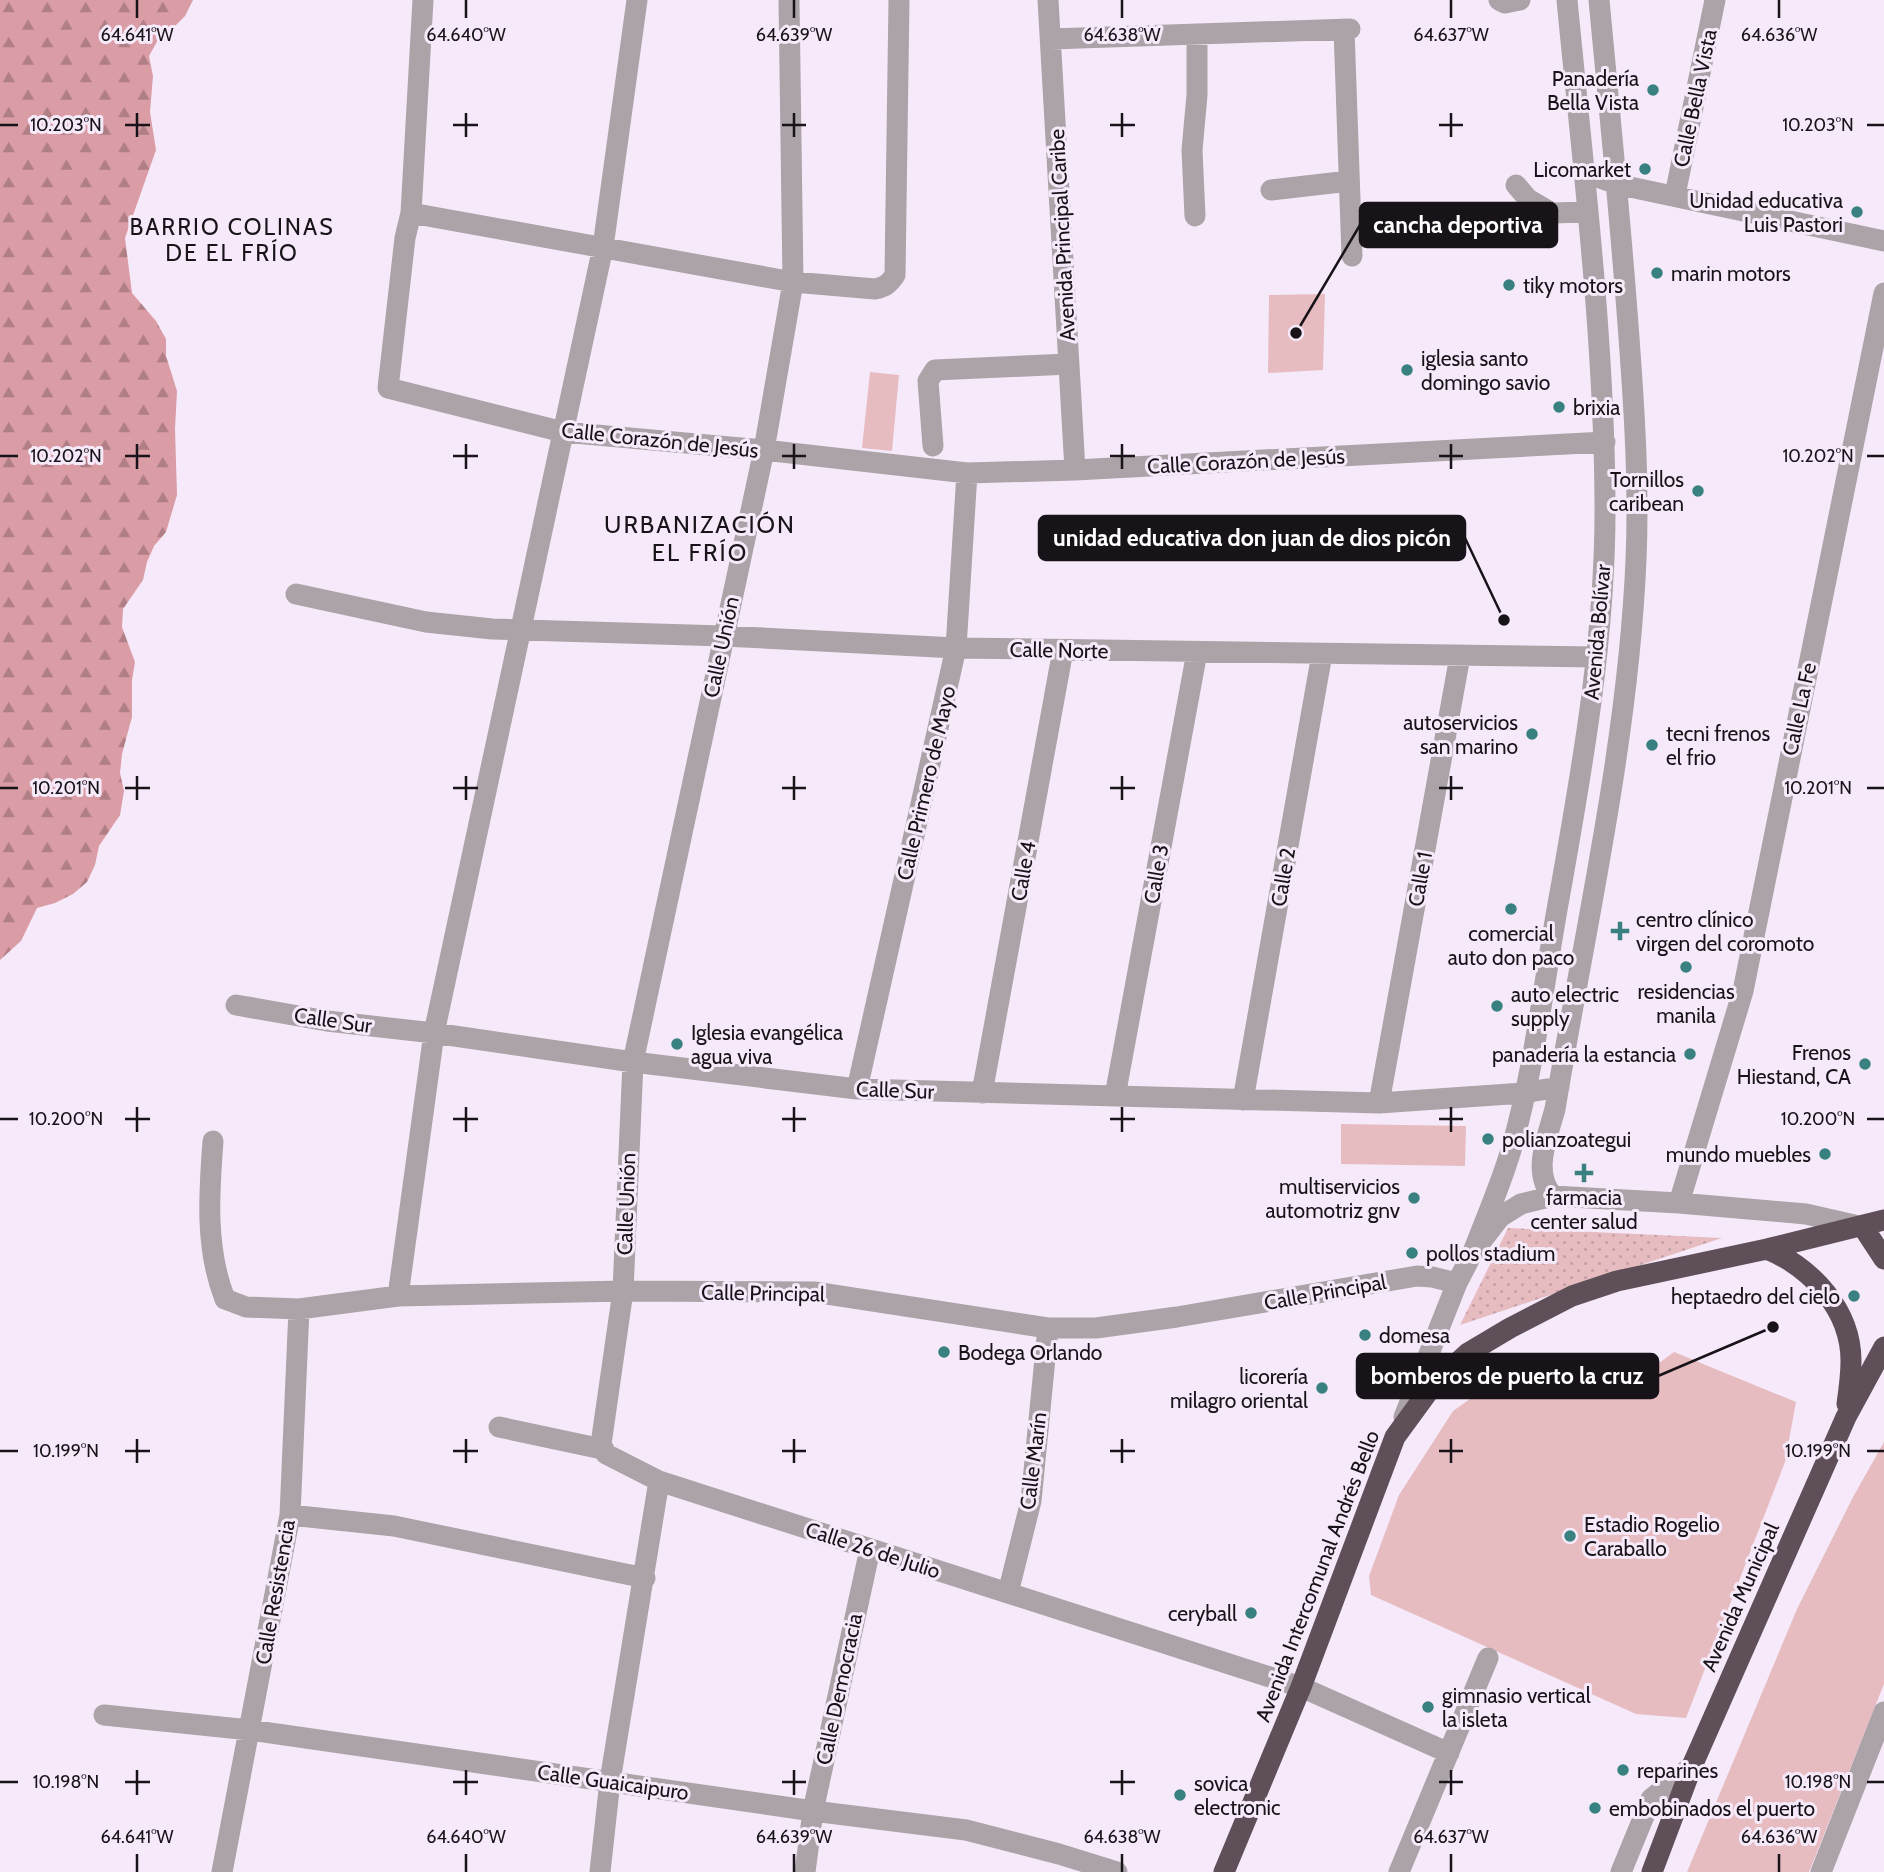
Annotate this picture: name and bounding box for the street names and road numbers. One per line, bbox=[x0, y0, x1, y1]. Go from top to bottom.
street label: Calle Bella Vista bbox=[1668, 27, 1722, 169]
street label: Avenida Principal Caribe bbox=[1044, 128, 1080, 342]
street label: Calle Corazón de Jesús bbox=[560, 417, 760, 463]
street label: Calle Corazón de Jesús bbox=[1146, 443, 1346, 479]
street label: Avenida Bolívar bbox=[1579, 563, 1615, 701]
street label: Calle Unión bbox=[698, 594, 744, 700]
street label: Calle Norte bbox=[1009, 637, 1109, 663]
street label: Calle La Fe bbox=[1777, 660, 1821, 758]
street label: Calle Primero de Mayo bbox=[891, 683, 961, 883]
street label: Calle 4 bbox=[1005, 839, 1041, 903]
street label: Calle 3 bbox=[1139, 842, 1173, 906]
street label: Calle 2 bbox=[1266, 846, 1300, 908]
street label: Calle 1 bbox=[1403, 850, 1437, 908]
street label: Calle Sur bbox=[293, 1002, 374, 1038]
street label: Calle Sur bbox=[856, 1076, 935, 1104]
street label: Calle Unión bbox=[612, 1152, 640, 1256]
street label: Calle Principal bbox=[1262, 1269, 1388, 1315]
street label: Calle Principal bbox=[701, 1279, 825, 1307]
street label: Calle Marín bbox=[1015, 1411, 1051, 1511]
street label: Avenida Intercomunal Andrés Bello bbox=[1250, 1427, 1384, 1725]
street label: Calle 26 de Julio bbox=[802, 1516, 944, 1584]
street label: Calle Resistencia bbox=[250, 1518, 300, 1666]
street label: Avenida Municipal bbox=[1696, 1519, 1784, 1675]
street label: Calle Democracia bbox=[811, 1611, 867, 1767]
street label: Calle Guaicaipuro bbox=[536, 1759, 690, 1805]

